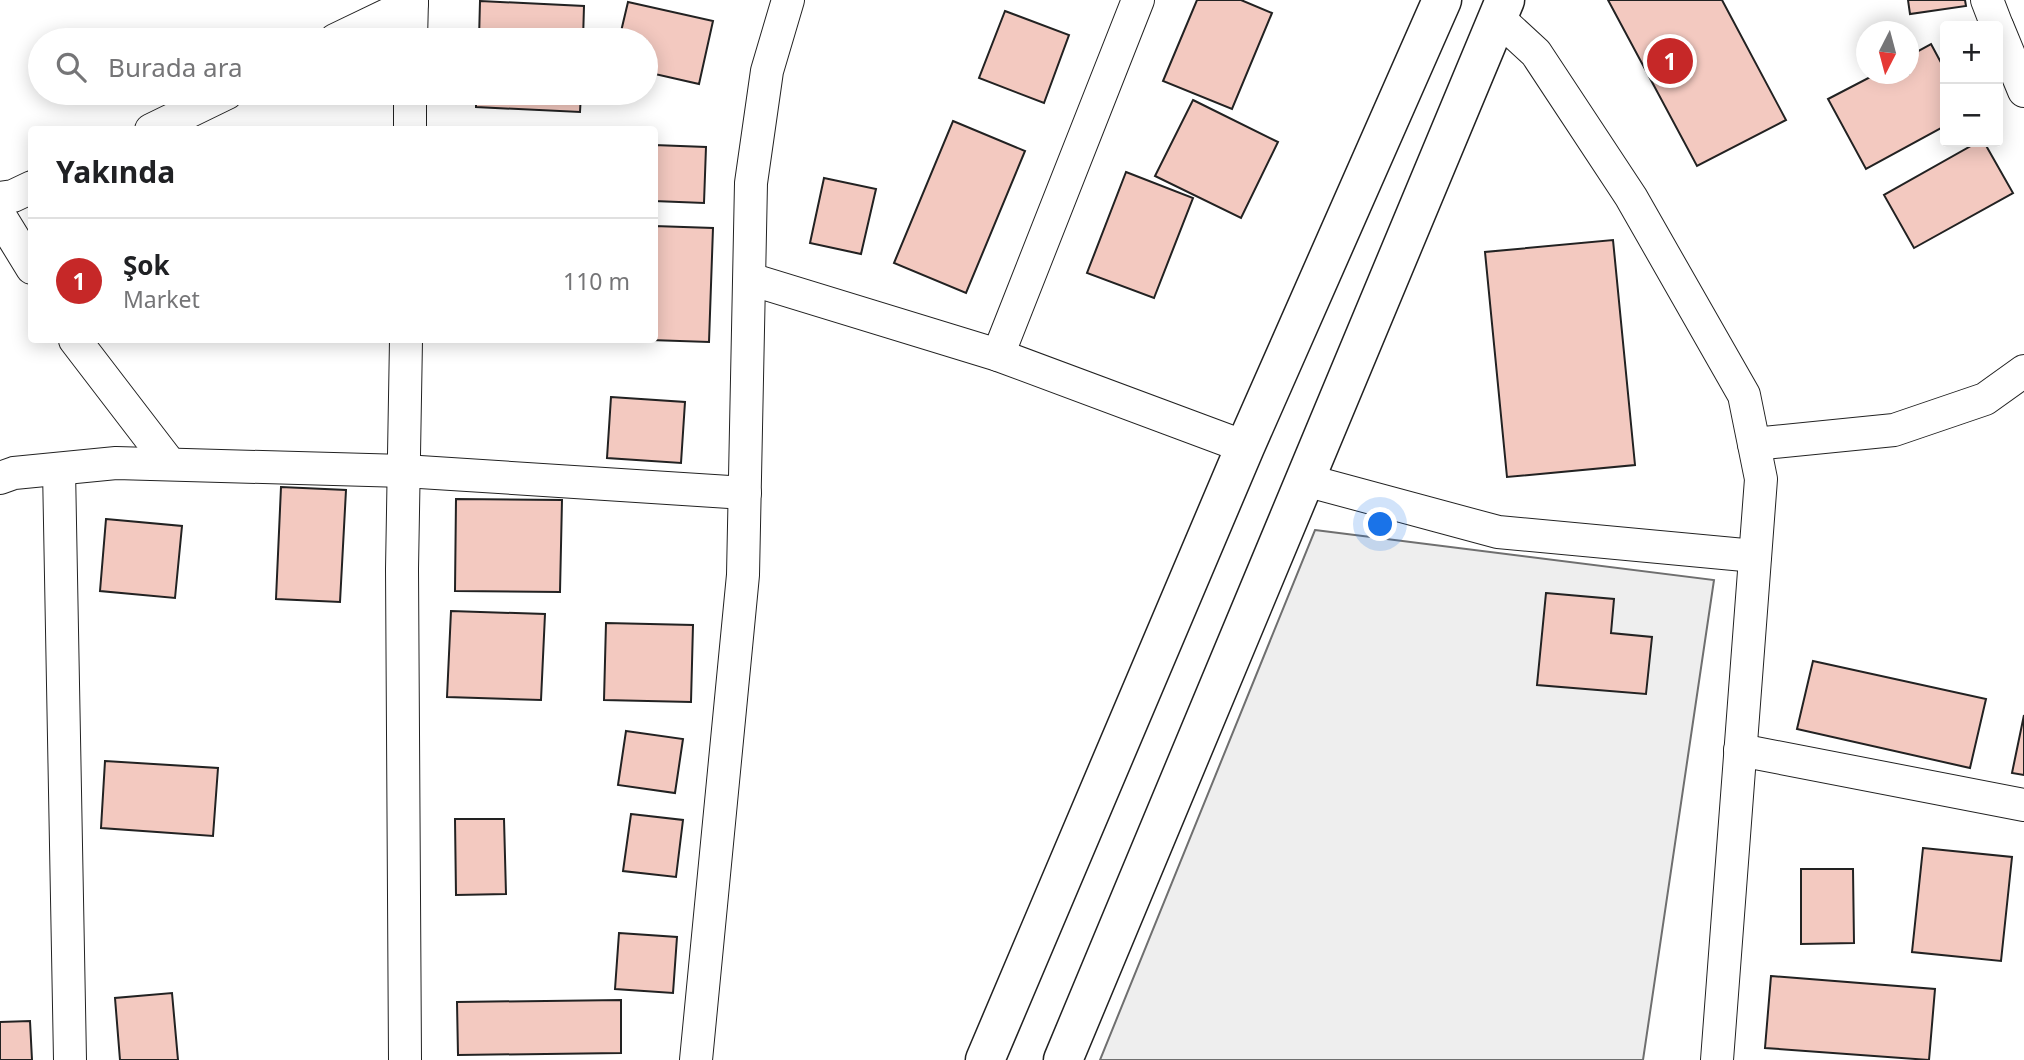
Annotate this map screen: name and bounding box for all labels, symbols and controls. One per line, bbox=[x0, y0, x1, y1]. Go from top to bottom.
north arrow bbox=[1856, 21, 1919, 84]
map controls bbox=[1940, 21, 2003, 147]
button: + bbox=[1940, 21, 2003, 84]
search box bbox=[28, 28, 658, 105]
pin: 1 bbox=[1647, 35, 1693, 87]
icon: search bbox=[52, 48, 90, 86]
text: Burada ara bbox=[108, 49, 243, 85]
button: − bbox=[1940, 84, 2003, 147]
text: Yakında bbox=[56, 151, 175, 192]
text: Şok bbox=[123, 247, 170, 283]
text: 1 bbox=[72, 265, 86, 297]
text: 110 m bbox=[563, 265, 630, 297]
text: Market bbox=[123, 283, 200, 315]
your location bbox=[1363, 507, 1397, 541]

